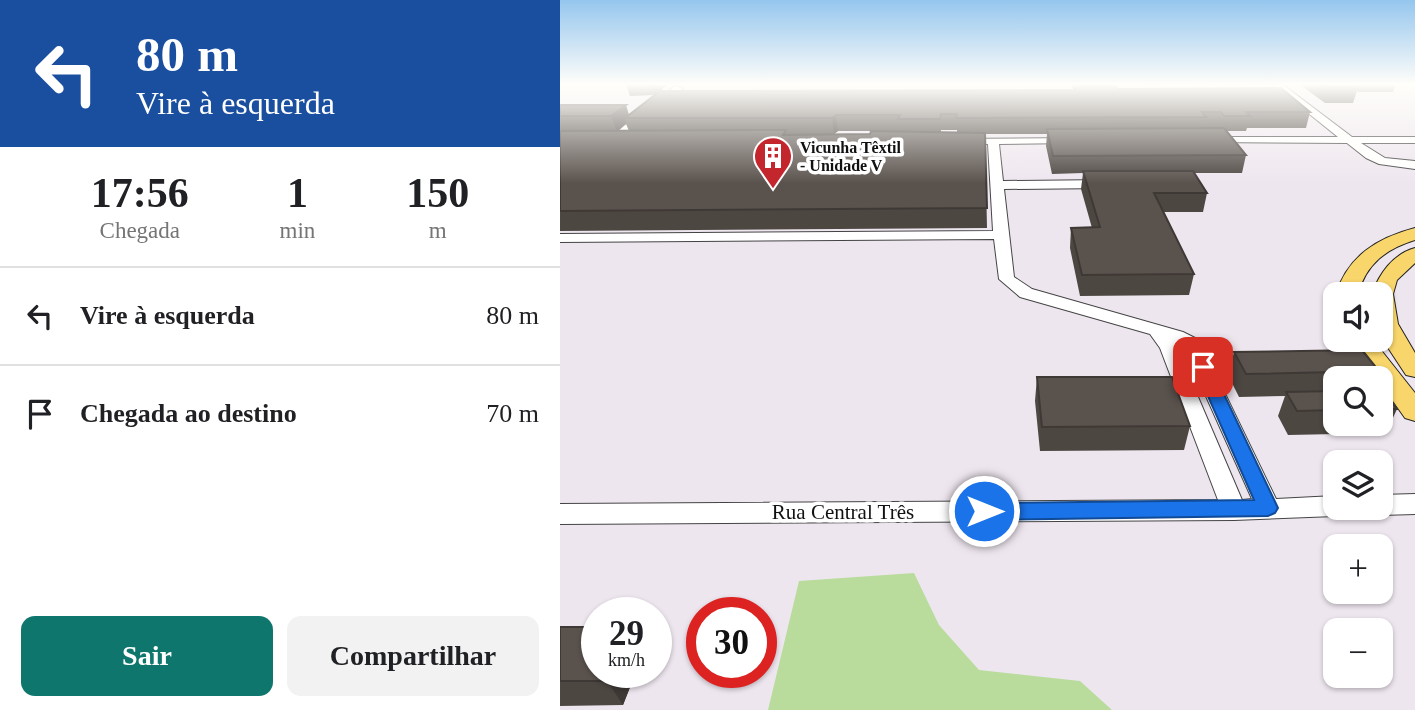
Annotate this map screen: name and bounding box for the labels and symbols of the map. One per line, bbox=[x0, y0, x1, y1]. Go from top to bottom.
building icon: Vicunha Têxtil - Unidade V bbox=[752, 135, 794, 190]
place label: Vicunha Têxtil - Unidade V bbox=[800, 139, 901, 174]
pin bbox=[1173, 337, 1233, 397]
position arrow bbox=[947, 474, 1021, 548]
street label: Rua Central Três bbox=[772, 500, 914, 524]
speed limit sign: 30 bbox=[686, 597, 777, 688]

